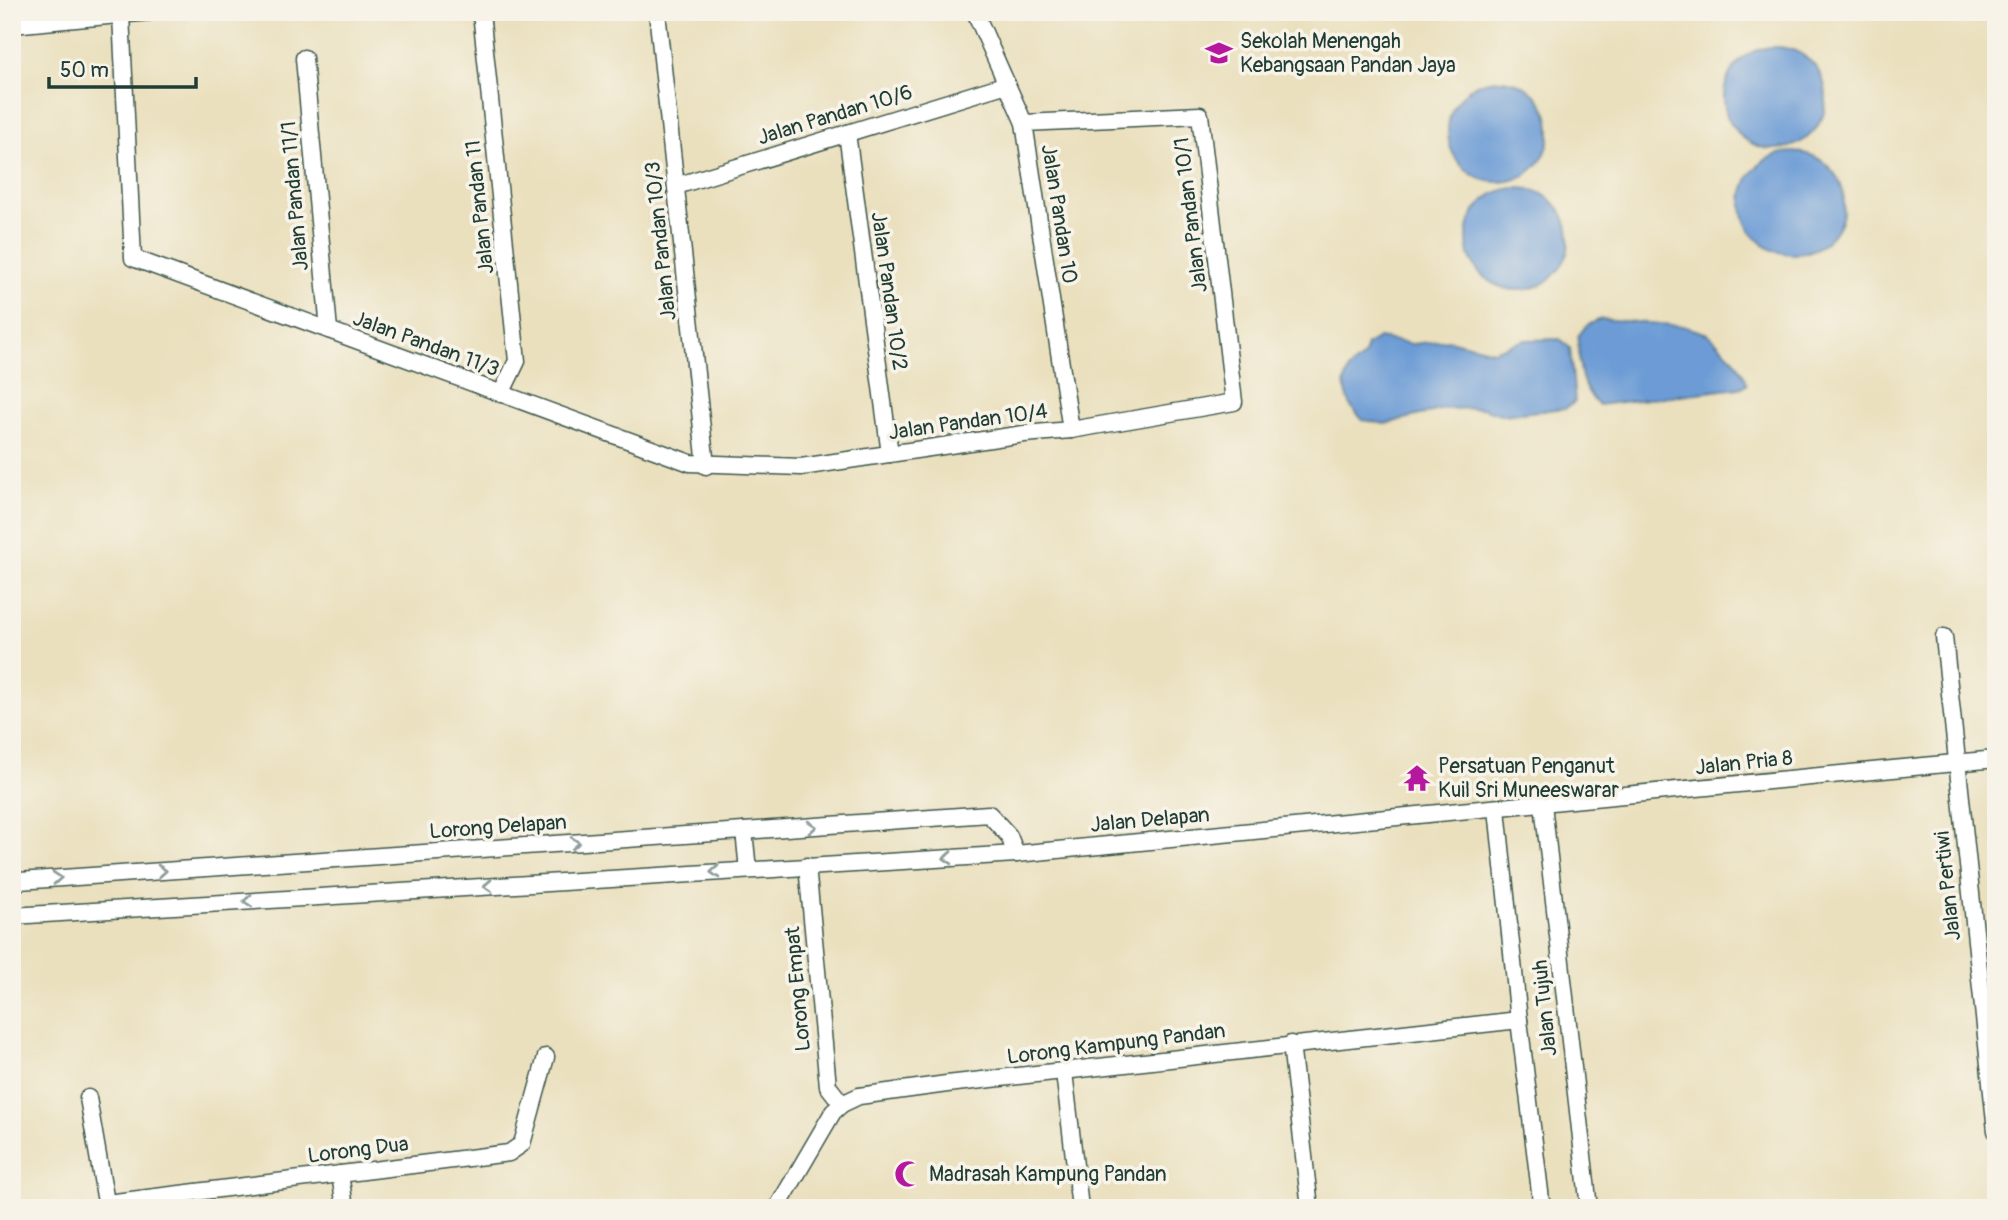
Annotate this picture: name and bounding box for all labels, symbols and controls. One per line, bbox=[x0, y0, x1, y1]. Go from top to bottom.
place label: Sekolah Menengah Kebangsaan Pandan Jaya bbox=[1240, 28, 1456, 79]
school or university icon: Sekolah Menengah Kebangsaan Pandan Jaya bbox=[1204, 38, 1234, 68]
scale bar bbox=[49, 46, 196, 90]
text: 50 m bbox=[60, 57, 109, 84]
street label: Jalan Pandan 10/6 bbox=[754, 79, 916, 151]
street label: Jalan Pandan 11/1 bbox=[275, 120, 315, 272]
street label: Jalan Pandan 10/1 bbox=[1168, 136, 1214, 294]
street label: Jalan Pandan 11 bbox=[460, 139, 500, 275]
street label: Jalan Pandan 10 bbox=[1035, 142, 1083, 286]
street label: Jalan Pandan 10/3 bbox=[639, 160, 683, 322]
street label: Jalan Pandan 10/2 bbox=[865, 210, 913, 372]
street label: Jalan Pandan 11/3 bbox=[349, 305, 503, 383]
street label: Jalan Pandan 10/4 bbox=[887, 397, 1049, 447]
street label: Jalan Pria 8 bbox=[1694, 744, 1794, 782]
place label: Persatuan Penganut Kuil Sri Muneeswarar bbox=[1438, 753, 1619, 804]
temple icon: Persatuan Penganut Kuil Sri Muneeswarar bbox=[1402, 763, 1432, 793]
street label: Jalan Delapan bbox=[1089, 801, 1211, 839]
street label: Lorong Delapan bbox=[428, 809, 568, 845]
one-way arrow bbox=[807, 819, 818, 834]
street label: Jalan Pertiwi bbox=[1929, 830, 1967, 942]
one-way arrow bbox=[570, 836, 581, 851]
one-way arrow bbox=[942, 850, 953, 865]
one-way arrow bbox=[157, 864, 168, 879]
one-way arrow bbox=[709, 864, 720, 879]
one-way arrow bbox=[51, 871, 62, 886]
one-way arrow bbox=[482, 878, 493, 893]
one-way arrow bbox=[242, 893, 253, 908]
street label: Lorong Empat bbox=[779, 925, 817, 1053]
street label: Jalan Tujuh bbox=[1527, 958, 1563, 1058]
street label: Lorong Kampung Pandan bbox=[1005, 1017, 1227, 1071]
street label: Lorong Dua bbox=[306, 1130, 410, 1170]
mosque icon: Madrasah Kampung Pandan bbox=[893, 1159, 923, 1189]
place label: Madrasah Kampung Pandan bbox=[929, 1161, 1167, 1188]

